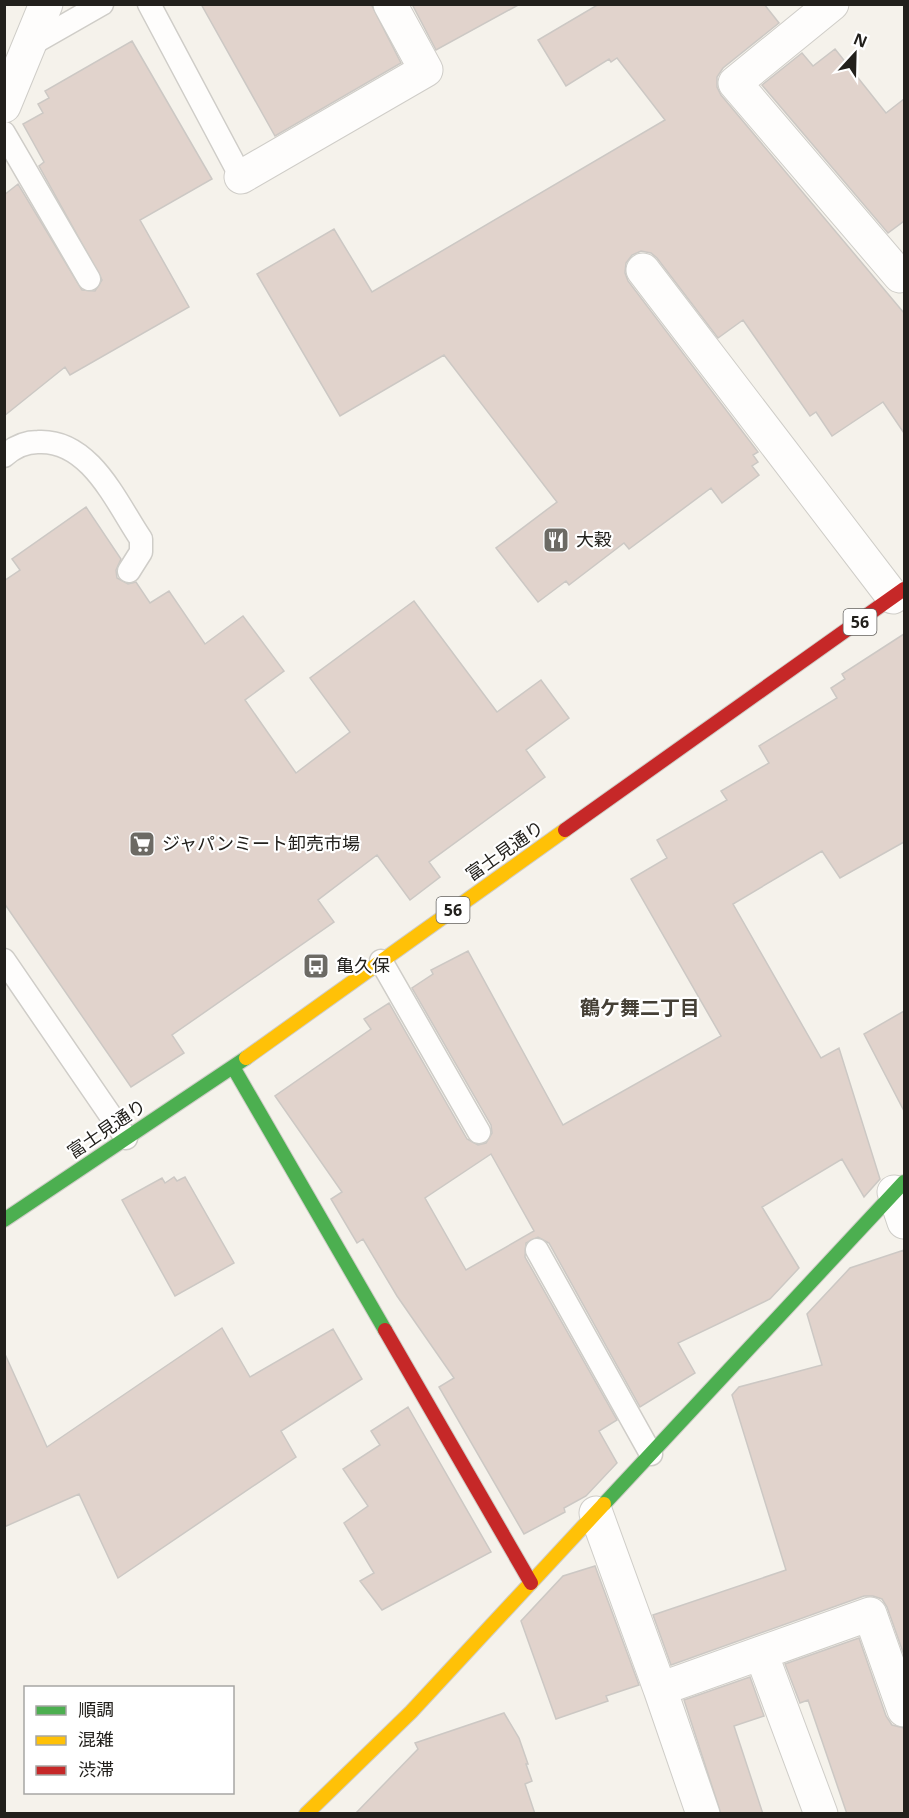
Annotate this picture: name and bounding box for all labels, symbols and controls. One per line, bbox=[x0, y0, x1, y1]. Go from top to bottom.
north arrow bbox=[825, 24, 885, 84]
text: N bbox=[850, 27, 871, 53]
restaurant icon: 大穀 bbox=[541, 525, 571, 555]
place label: 大穀 bbox=[576, 527, 612, 551]
road number: 56 bbox=[844, 609, 876, 635]
street label: 富士見通り bbox=[461, 815, 548, 886]
supermarket icon: ジャパンミート卸売市場 bbox=[127, 829, 157, 859]
place label: ジャパンミート卸売市場 bbox=[162, 831, 360, 855]
road number: 56 bbox=[436, 897, 470, 923]
bus stop icon: 亀久保 bbox=[301, 951, 331, 981]
place label: 亀久保 bbox=[336, 953, 390, 977]
district label: 鶴ケ舞二丁目 bbox=[580, 994, 700, 1021]
street label: 富士見通り bbox=[62, 1093, 150, 1163]
legend bbox=[24, 1686, 234, 1794]
text: 順調 bbox=[78, 1697, 114, 1721]
text: 混雑 bbox=[78, 1727, 114, 1751]
text: 渋滞 bbox=[78, 1757, 114, 1781]

